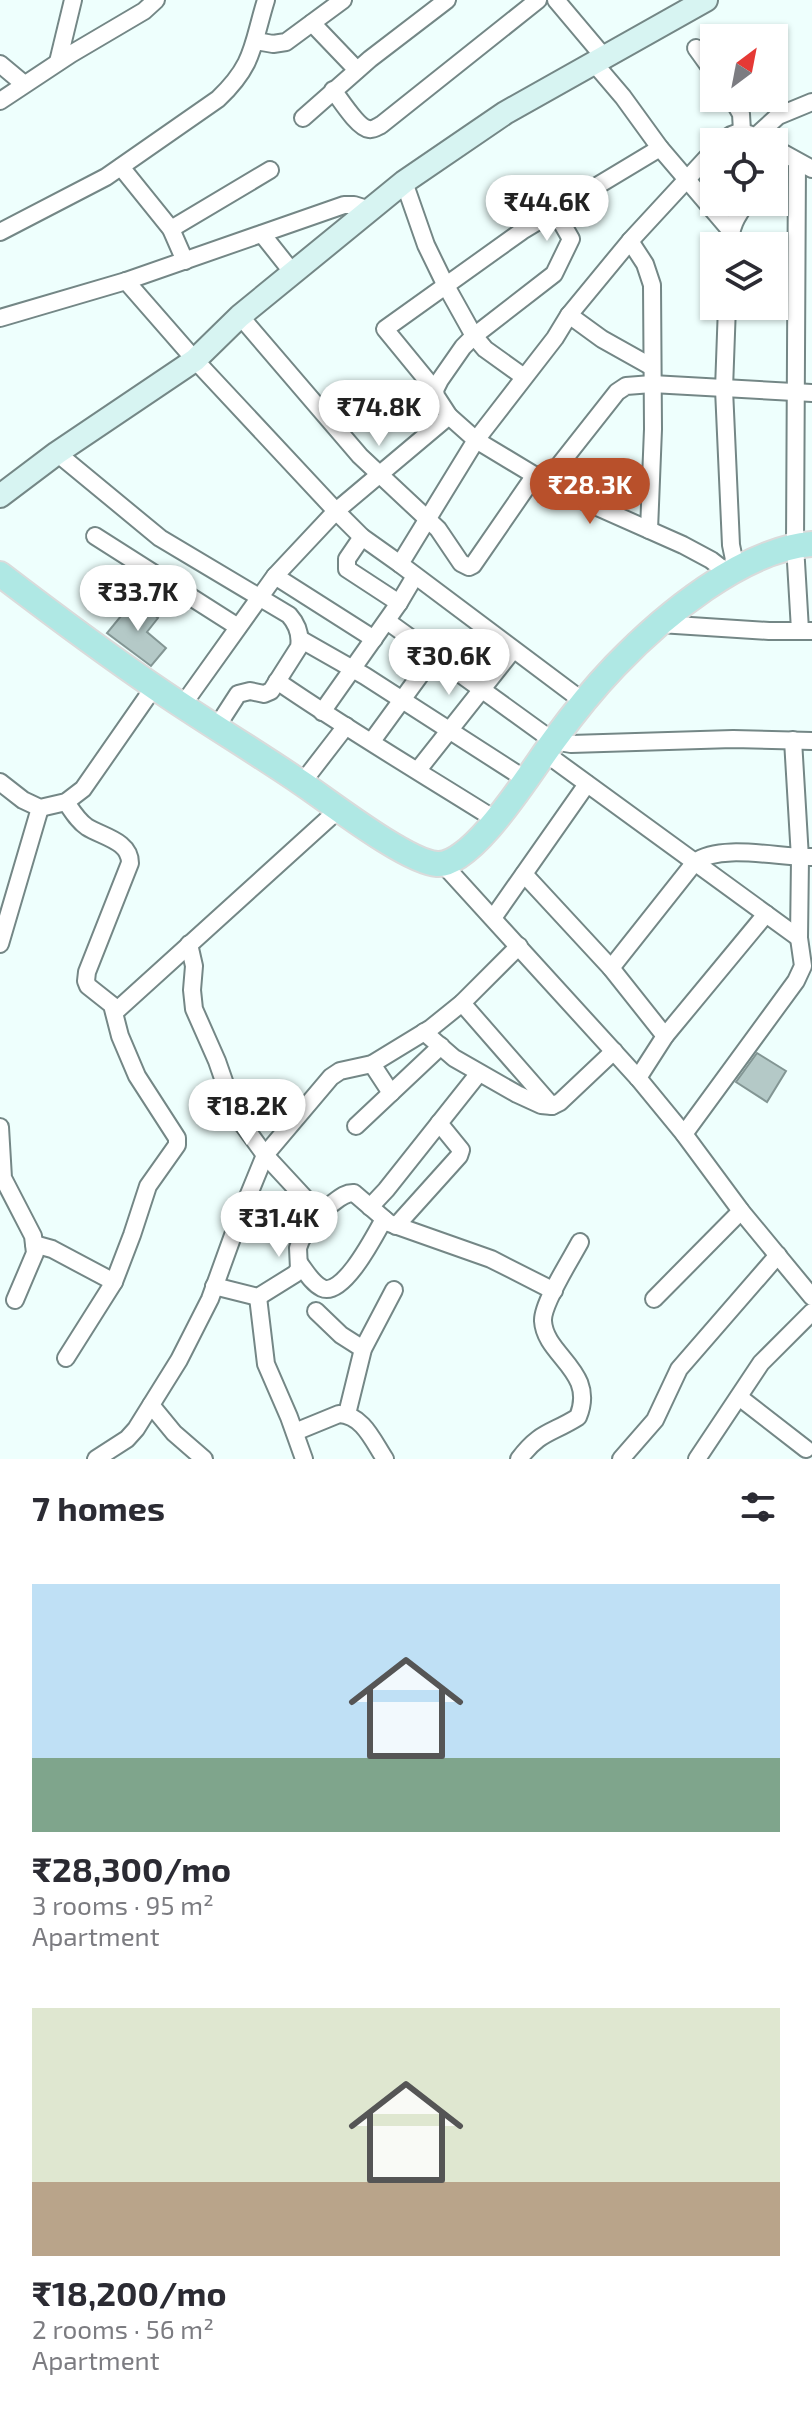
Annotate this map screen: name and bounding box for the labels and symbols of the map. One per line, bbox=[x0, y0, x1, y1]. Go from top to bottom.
north arrow bbox=[700, 24, 788, 112]
pin: ₹44.6K bbox=[482, 175, 612, 243]
pin: ₹74.8K bbox=[314, 380, 444, 448]
pin: ₹28.3K bbox=[525, 458, 655, 526]
pin: ₹33.7K bbox=[73, 565, 203, 633]
pin: ₹30.6K bbox=[384, 629, 514, 697]
pin: ₹18.2K bbox=[182, 1079, 312, 1147]
pin: ₹31.4K bbox=[214, 1191, 344, 1259]

